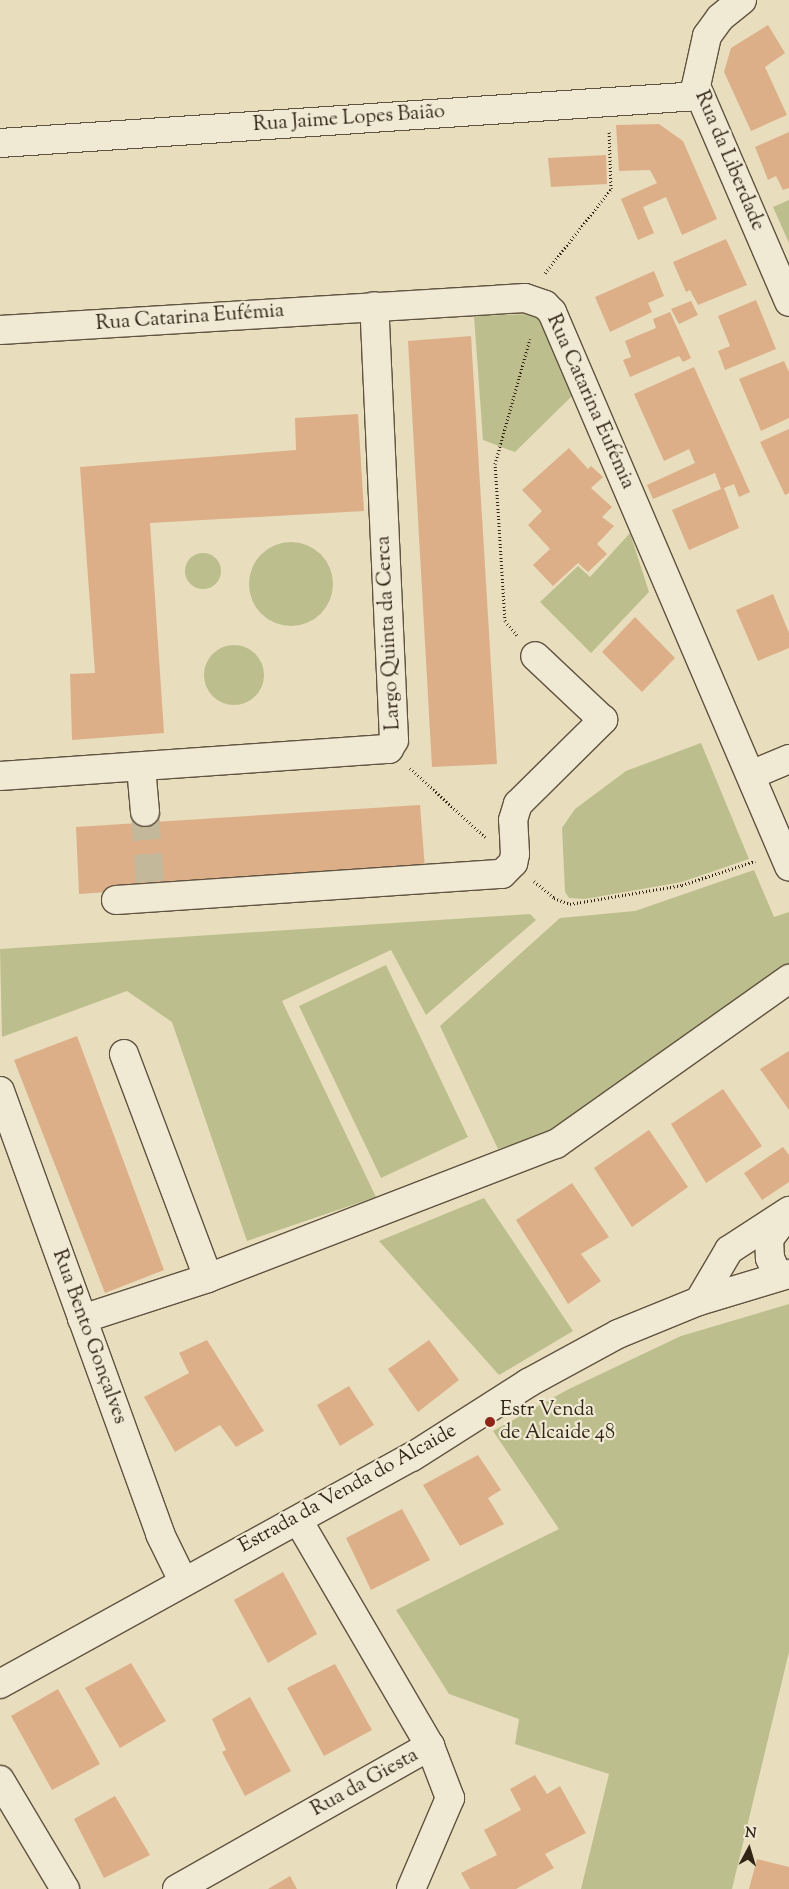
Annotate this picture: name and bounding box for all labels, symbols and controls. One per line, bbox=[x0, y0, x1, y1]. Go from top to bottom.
street label: Rua da Liberdade bbox=[689, 87, 769, 235]
street label: Rua Jaime Lopes Baião bbox=[252, 100, 446, 138]
street label: Rua Catarina Eufémia bbox=[95, 299, 285, 337]
street label: Rua Catarina Eufémia bbox=[541, 311, 639, 493]
street label: Largo Quinta da Cerca bbox=[372, 535, 406, 731]
street label: Rua Bento Gonçalves bbox=[46, 1246, 132, 1428]
place label: Estr Venda de Alcaide 48 bbox=[500, 1398, 615, 1445]
marker: Estr Venda de Alcaide 48 bbox=[484, 1416, 496, 1428]
street label: Estrada da Venda do Alcaide bbox=[235, 1419, 461, 1559]
street label: Rua da Giesta bbox=[307, 1744, 423, 1822]
north arrow bbox=[724, 1824, 774, 1874]
text: N bbox=[744, 1824, 757, 1845]

